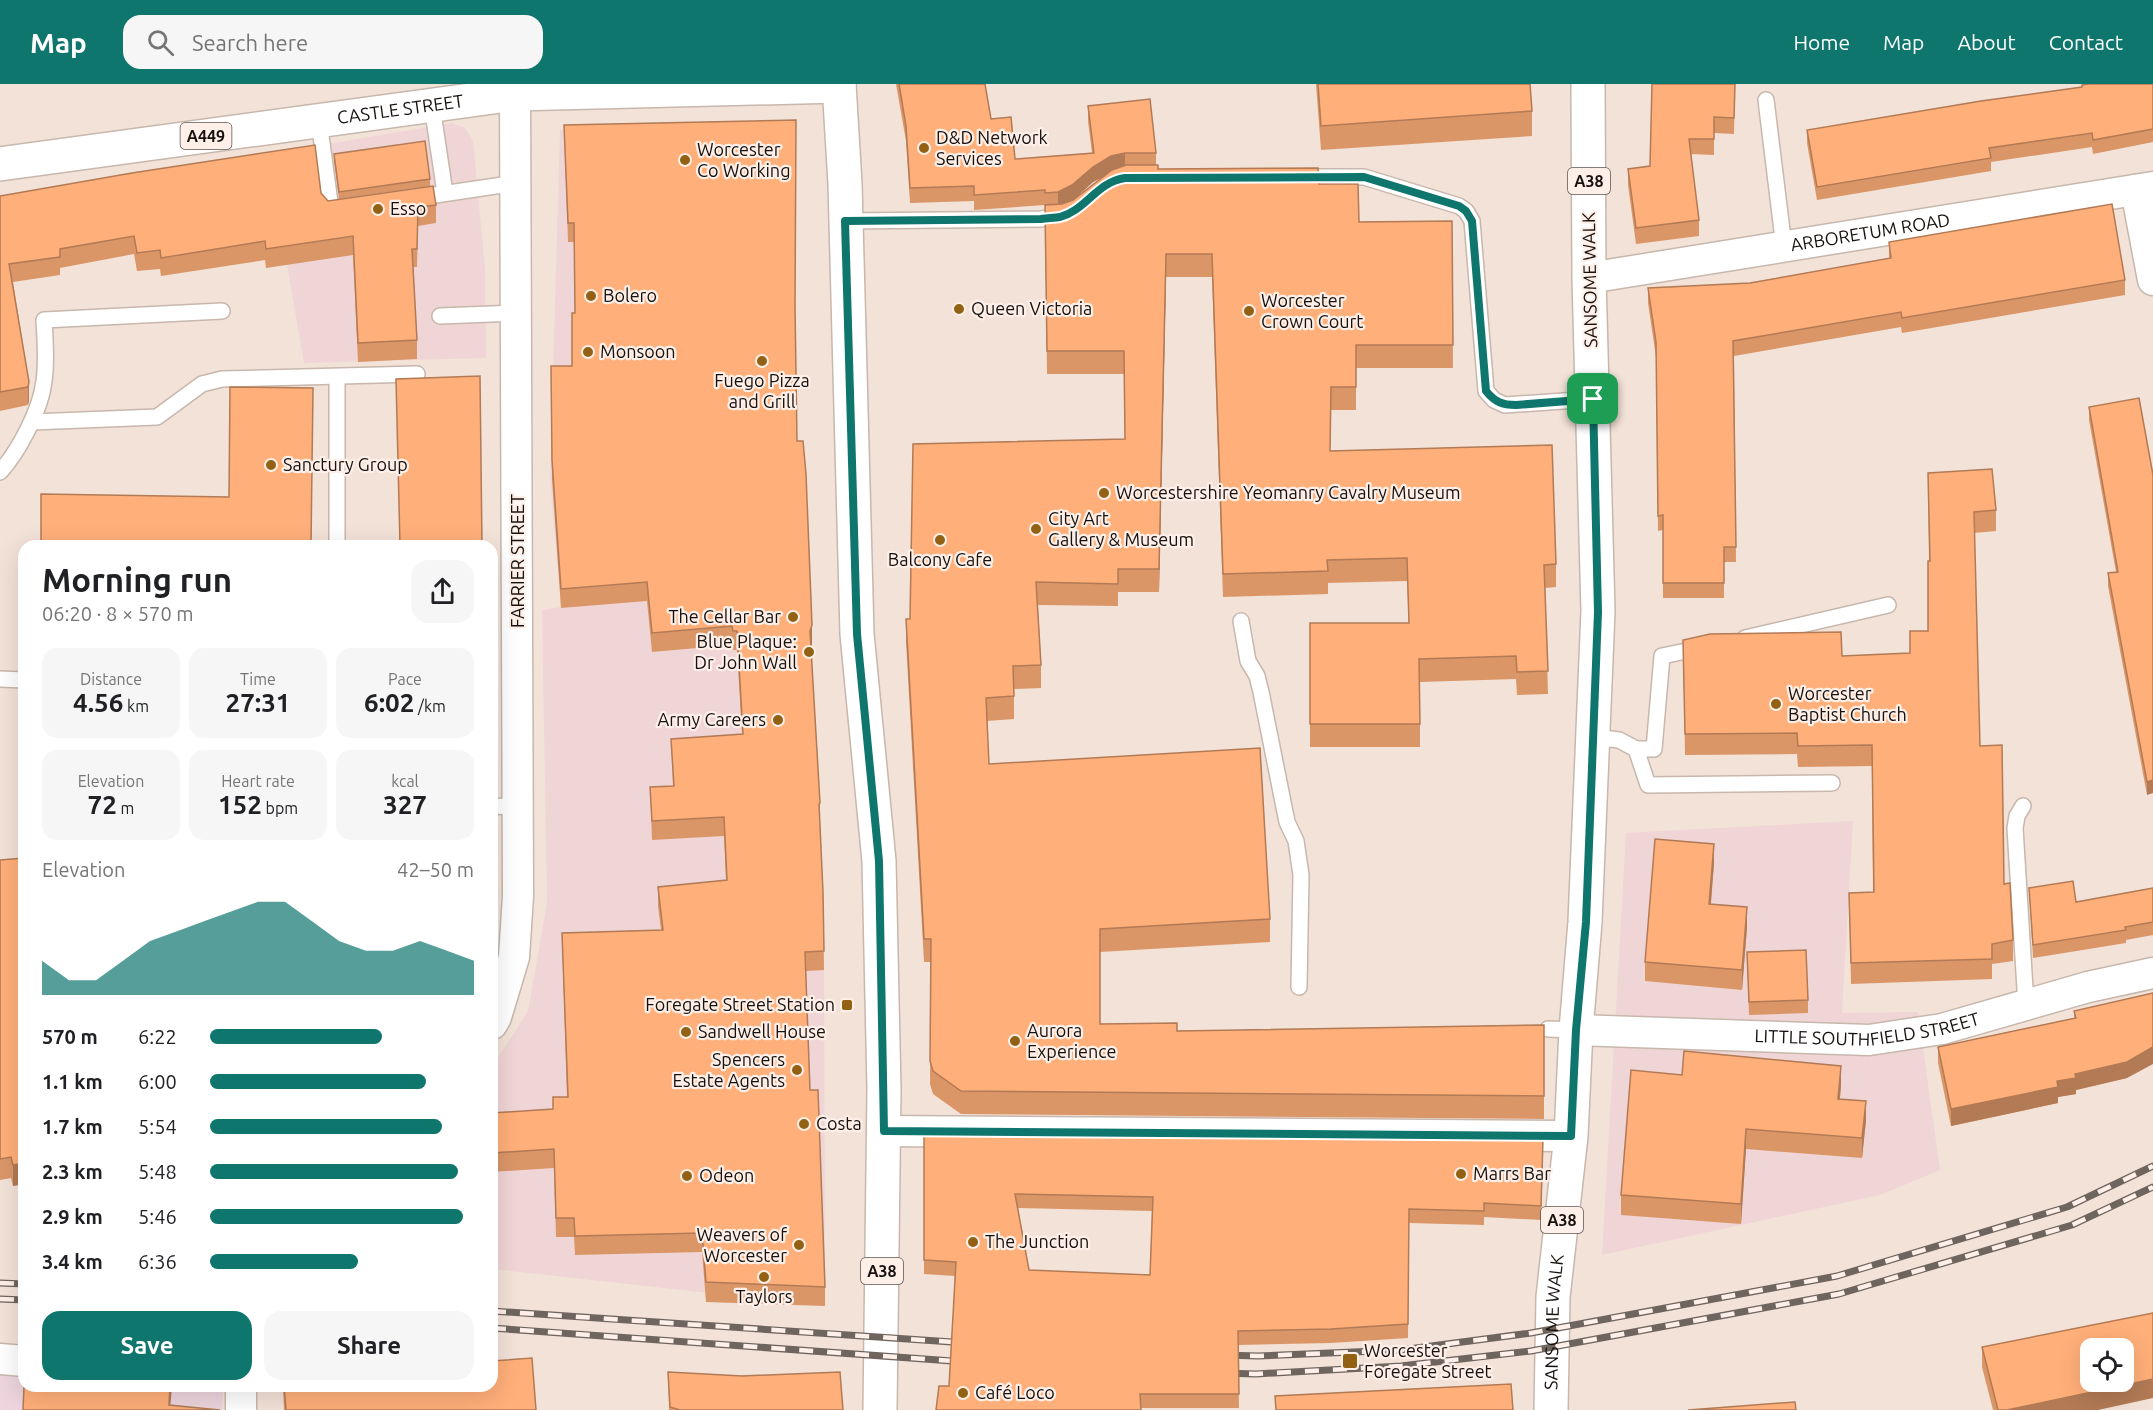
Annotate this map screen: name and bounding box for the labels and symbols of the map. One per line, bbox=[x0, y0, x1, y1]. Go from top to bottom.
street label: CASTLE STREET bbox=[336, 90, 465, 127]
road number: A449 bbox=[180, 123, 232, 149]
place label: D&D Network Services bbox=[936, 127, 1048, 168]
place label: Worcester Co Working bbox=[697, 139, 791, 180]
marker: D&D Network Services bbox=[917, 141, 931, 155]
marker: Worcester Co Working bbox=[678, 153, 692, 167]
road number: A38 bbox=[1568, 168, 1610, 194]
place label: Esso bbox=[390, 198, 426, 218]
marker: Esso bbox=[371, 202, 385, 216]
street label: ARBORETUM ROAD bbox=[1789, 209, 1951, 254]
street label: SANSOME WALK bbox=[1578, 212, 1600, 348]
place label: Bolero bbox=[603, 285, 657, 305]
marker: Bolero bbox=[584, 289, 598, 303]
place label: Worcester Crown Court bbox=[1261, 290, 1363, 331]
place label: Queen Victoria bbox=[971, 298, 1092, 319]
marker: Queen Victoria bbox=[952, 302, 966, 316]
marker: Worcester Crown Court bbox=[1242, 304, 1256, 318]
place label: Monsoon bbox=[600, 341, 676, 361]
marker: Monsoon bbox=[581, 345, 595, 359]
marker: Fuego Pizza and Grill bbox=[755, 354, 769, 368]
place label: Fuego Pizza and Grill bbox=[714, 370, 810, 411]
pin bbox=[1567, 373, 1618, 424]
place label: Sanctury Group bbox=[283, 454, 408, 474]
marker: Sanctury Group bbox=[264, 458, 278, 472]
place label: Worcestershire Yeomanry Cavalry Museum bbox=[1116, 482, 1461, 502]
marker: Worcestershire Yeomanry Cavalry Museum bbox=[1097, 486, 1111, 500]
street label: FARRIER STREET bbox=[507, 494, 527, 628]
place label: City Art Gallery & Museum bbox=[1048, 508, 1194, 549]
marker: City Art Gallery & Museum bbox=[1029, 522, 1043, 536]
marker: Balcony Cafe bbox=[933, 533, 947, 547]
place label: Balcony Cafe bbox=[888, 549, 992, 569]
place label: The Cellar Bar bbox=[669, 606, 781, 626]
marker: The Cellar Bar bbox=[786, 610, 800, 624]
place label: Blue Plaque: Dr John Wall bbox=[694, 631, 797, 672]
marker: Blue Plaque: Dr John Wall bbox=[802, 645, 816, 659]
place label: Worcester Baptist Church bbox=[1788, 683, 1907, 724]
marker: Worcester Baptist Church bbox=[1769, 697, 1783, 711]
place label: Army Careers bbox=[658, 709, 766, 729]
marker: Army Careers bbox=[771, 713, 785, 727]
place label: Foregate Street Station bbox=[645, 994, 835, 1014]
marker: Foregate Street Station bbox=[840, 998, 854, 1012]
street label: LITTLE SOUTHFIELD STREET bbox=[1754, 1008, 1982, 1049]
place label: Aurora Experience bbox=[1027, 1020, 1117, 1061]
place label: Sandwell House bbox=[698, 1021, 826, 1041]
marker: Sandwell House bbox=[679, 1025, 693, 1039]
marker: Aurora Experience bbox=[1008, 1034, 1022, 1048]
place label: Spencers Estate Agents bbox=[673, 1049, 785, 1090]
marker: Spencers Estate Agents bbox=[790, 1063, 804, 1077]
place label: Costa bbox=[816, 1113, 862, 1133]
marker: Costa bbox=[797, 1117, 811, 1131]
place label: Marrs Bar bbox=[1473, 1163, 1551, 1183]
place label: Odeon bbox=[699, 1165, 754, 1185]
marker: Marrs Bar bbox=[1454, 1167, 1468, 1181]
marker: Odeon bbox=[680, 1169, 694, 1183]
road number: A38 bbox=[1541, 1207, 1583, 1233]
place label: Weavers of Worcester bbox=[697, 1224, 787, 1265]
place label: The Junction bbox=[985, 1231, 1089, 1251]
marker: The Junction bbox=[966, 1235, 980, 1249]
marker: Weavers of Worcester bbox=[792, 1238, 806, 1252]
street label: SANSOME WALK bbox=[1540, 1253, 1567, 1390]
road number: A38 bbox=[861, 1258, 903, 1284]
marker: Taylors bbox=[757, 1270, 771, 1284]
place label: Taylors bbox=[735, 1286, 793, 1306]
place label: Worcester Foregate Street bbox=[1364, 1340, 1492, 1381]
marker: Worcester Foregate Street bbox=[1341, 1352, 1359, 1370]
place label: Café Loco bbox=[975, 1382, 1055, 1402]
marker: Café Loco bbox=[956, 1386, 970, 1400]

